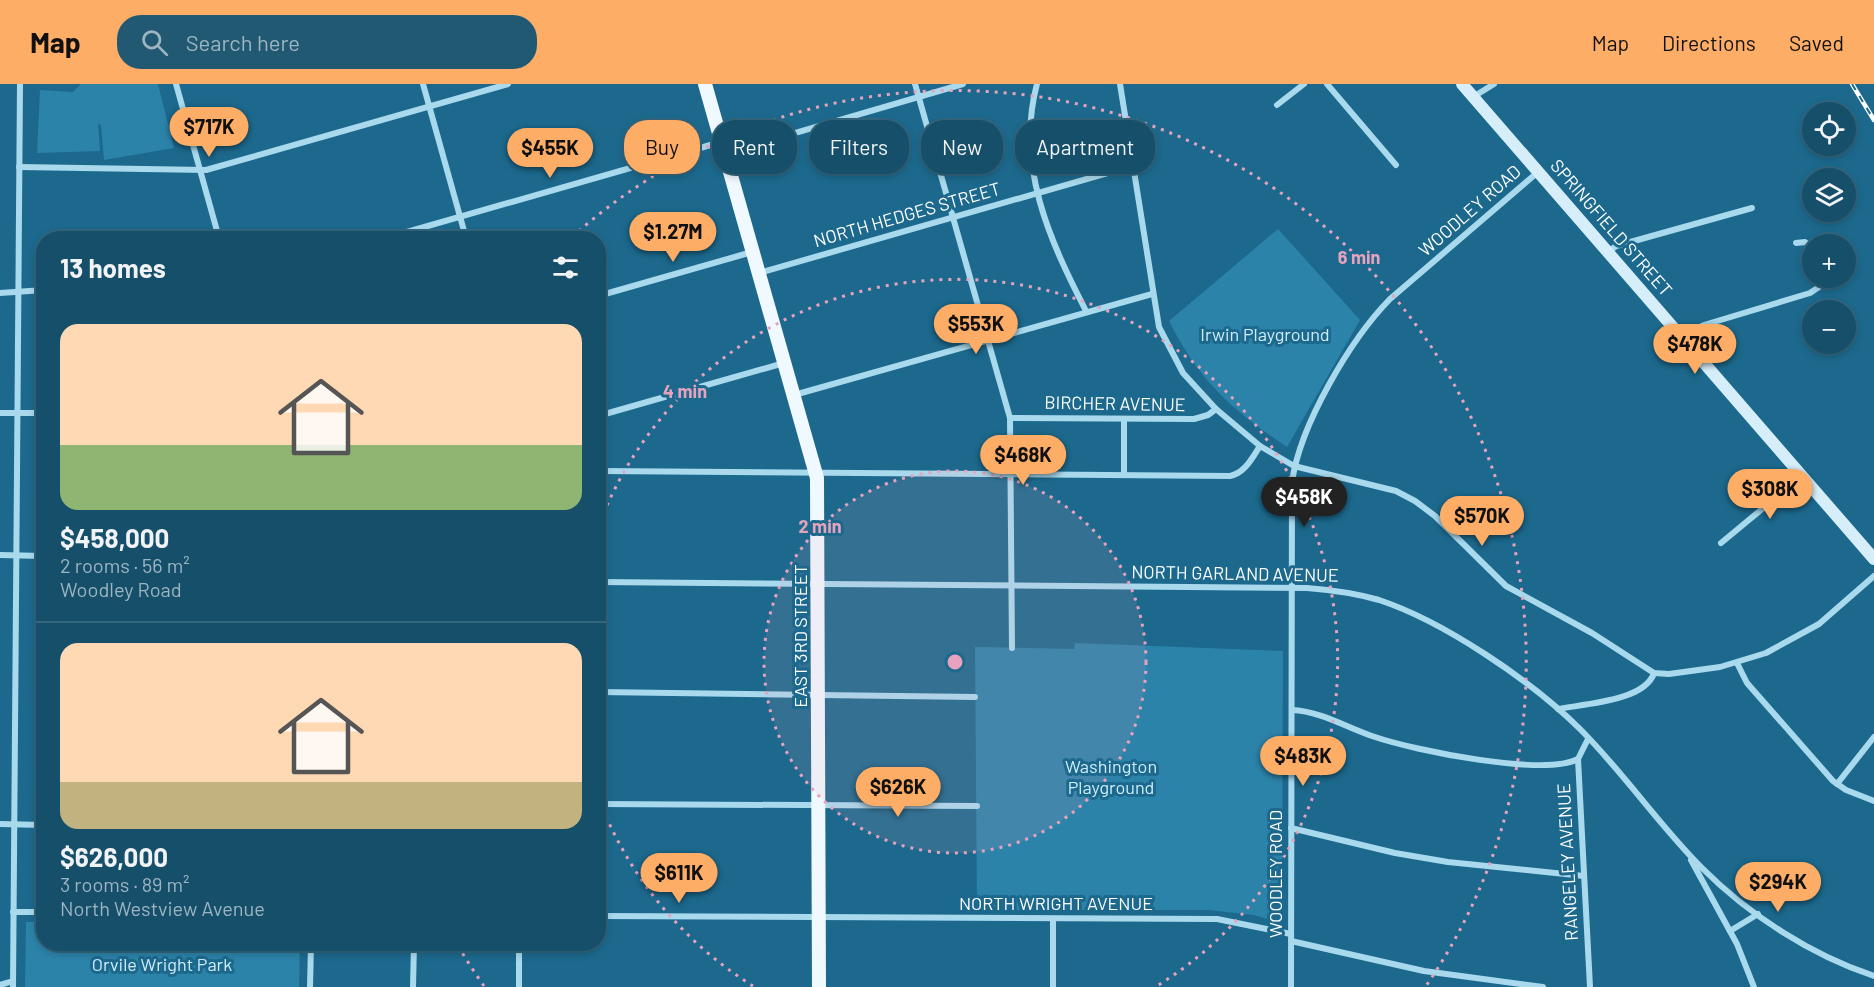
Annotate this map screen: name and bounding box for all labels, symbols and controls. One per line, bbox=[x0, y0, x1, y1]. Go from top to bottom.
search box bbox=[117, 15, 537, 69]
text: Map bbox=[30, 25, 81, 59]
icon: search bbox=[138, 26, 171, 59]
text: Search here bbox=[186, 29, 300, 55]
text: Map bbox=[1592, 30, 1629, 55]
text: Directions bbox=[1662, 30, 1756, 55]
text: Saved bbox=[1789, 30, 1844, 55]
map controls bbox=[1802, 102, 1856, 354]
button: locate bbox=[1802, 102, 1856, 156]
pin: $717K bbox=[167, 107, 251, 158]
text: $717K bbox=[183, 114, 235, 138]
chip: Buy bbox=[624, 120, 700, 174]
chip: Rent bbox=[712, 120, 797, 174]
chip: Filters bbox=[809, 120, 909, 174]
chip: New bbox=[921, 120, 1003, 174]
chip: Apartment bbox=[1015, 120, 1155, 174]
pin: $455K bbox=[508, 128, 592, 179]
text: $455K bbox=[521, 135, 579, 159]
street label: SPRINGFIELD STREET bbox=[1546, 154, 1677, 300]
street label: WOODLEY ROAD bbox=[1414, 160, 1525, 261]
button: layers bbox=[1802, 168, 1856, 222]
street label: NORTH HEDGES STREET bbox=[811, 177, 1003, 251]
pin: $1.27M bbox=[624, 212, 722, 263]
text: $1.27M bbox=[643, 219, 703, 243]
button: + bbox=[1802, 234, 1856, 288]
text: 6 min bbox=[1338, 246, 1380, 268]
icon: filters bbox=[549, 251, 582, 284]
text: 13 homes bbox=[60, 252, 166, 283]
button: − bbox=[1802, 300, 1856, 354]
pin: $553K bbox=[934, 304, 1018, 355]
text: $553K bbox=[948, 311, 1004, 335]
park label: Irwin Playground bbox=[1200, 323, 1330, 345]
pin: $478K bbox=[1653, 324, 1737, 375]
text: $478K bbox=[1667, 331, 1723, 355]
icon: home bbox=[267, 363, 375, 471]
text: 4 min bbox=[663, 380, 707, 402]
street label: BIRCHER AVENUE bbox=[1044, 391, 1186, 415]
pin: $468K bbox=[981, 435, 1065, 486]
text: $468K bbox=[994, 442, 1052, 466]
pin: $308K bbox=[1728, 469, 1812, 520]
text: $308K bbox=[1742, 476, 1798, 500]
pin: $458K bbox=[1262, 477, 1346, 528]
text: $458K bbox=[1275, 484, 1333, 508]
pin: $570K bbox=[1440, 496, 1524, 547]
text: $570K bbox=[1454, 503, 1510, 527]
text: 2 min bbox=[798, 515, 842, 537]
text: $458,000 bbox=[60, 522, 169, 553]
text: 2 rooms · 56 m² bbox=[60, 553, 190, 577]
street label: NORTH GARLAND AVENUE bbox=[1131, 560, 1339, 586]
street label: EAST 3RD STREET bbox=[789, 564, 811, 708]
text: Woodley Road bbox=[60, 577, 182, 601]
centre of rings bbox=[945, 652, 965, 672]
icon: home bbox=[267, 682, 375, 790]
pin: $483K bbox=[1261, 736, 1345, 787]
text: $483K bbox=[1274, 743, 1332, 767]
park label: Washington Playground bbox=[1065, 755, 1157, 798]
pin: $626K bbox=[856, 767, 940, 818]
text: $626K bbox=[870, 774, 926, 798]
street label: RANGELEY AVENUE bbox=[1552, 783, 1582, 941]
street label: WOODLEY ROAD bbox=[1264, 810, 1286, 938]
text: $626,000 bbox=[60, 841, 168, 872]
pin: $611K bbox=[637, 853, 721, 904]
text: $611K bbox=[655, 860, 703, 884]
pin: $294K bbox=[1736, 862, 1820, 913]
text: $294K bbox=[1749, 869, 1807, 893]
text: 3 rooms · 89 m² bbox=[60, 872, 190, 896]
street label: NORTH WRIGHT AVENUE bbox=[959, 892, 1153, 914]
text: North Westview Avenue bbox=[60, 896, 265, 920]
park label: Orvile Wright Park bbox=[92, 953, 232, 975]

